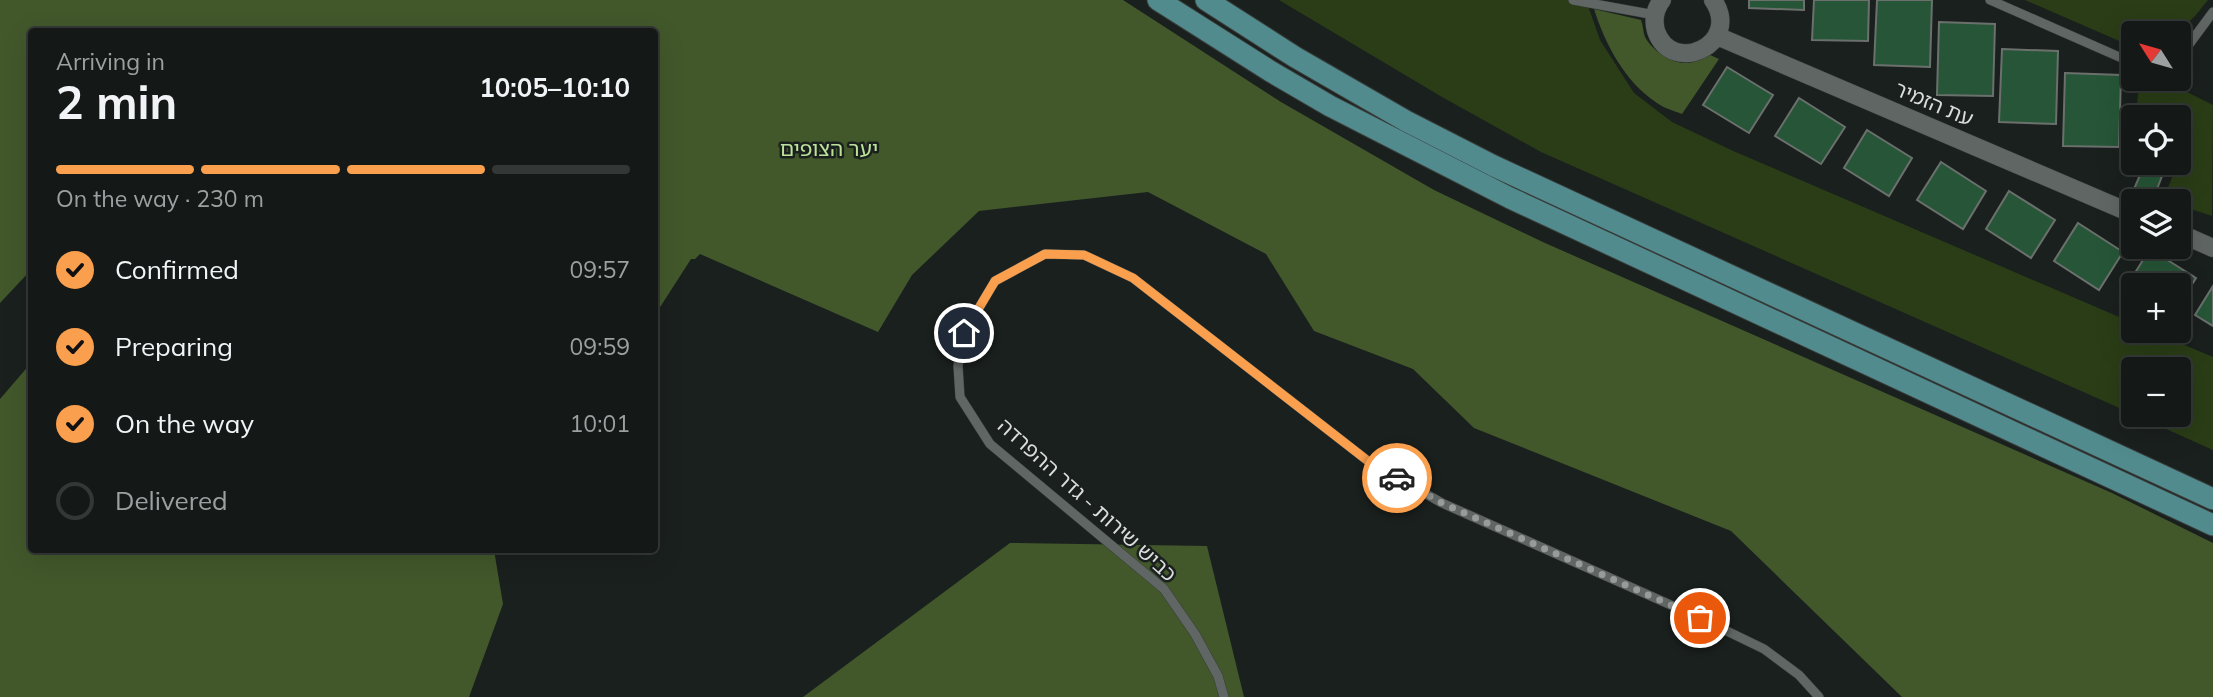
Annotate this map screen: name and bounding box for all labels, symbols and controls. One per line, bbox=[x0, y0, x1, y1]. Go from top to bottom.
north arrow bbox=[2121, 21, 2191, 91]
map controls bbox=[2121, 21, 2191, 427]
text: Arriving in bbox=[56, 47, 165, 76]
text: 10:05–10:10 bbox=[479, 71, 630, 104]
text: 2 min bbox=[56, 73, 177, 131]
street label: עת הזמיר bbox=[1891, 75, 1978, 131]
button: locate bbox=[2121, 105, 2191, 175]
park label: יער הצופים bbox=[780, 135, 878, 161]
text: On the way · 230 m bbox=[56, 184, 264, 213]
button: layers bbox=[2121, 189, 2191, 259]
icon: check bbox=[56, 251, 94, 289]
text: Confirmed bbox=[115, 253, 239, 286]
text: 09:57 bbox=[570, 255, 630, 284]
button: + bbox=[2121, 273, 2191, 343]
pin bbox=[934, 303, 994, 363]
icon: home bbox=[945, 314, 983, 352]
icon: check bbox=[56, 328, 94, 366]
text: Preparing bbox=[115, 330, 233, 363]
text: 09:59 bbox=[570, 332, 630, 361]
button: − bbox=[2121, 357, 2191, 427]
icon: check bbox=[56, 405, 94, 443]
text: On the way bbox=[115, 407, 254, 440]
text: 10:01 bbox=[570, 409, 630, 438]
street label: כביש שירות - גדר ההפרדה bbox=[993, 412, 1182, 586]
courier bbox=[1362, 443, 1432, 513]
icon: car bbox=[1378, 459, 1416, 497]
text: Delivered bbox=[115, 484, 228, 517]
pin bbox=[1670, 588, 1730, 648]
icon: bag bbox=[1681, 599, 1719, 637]

